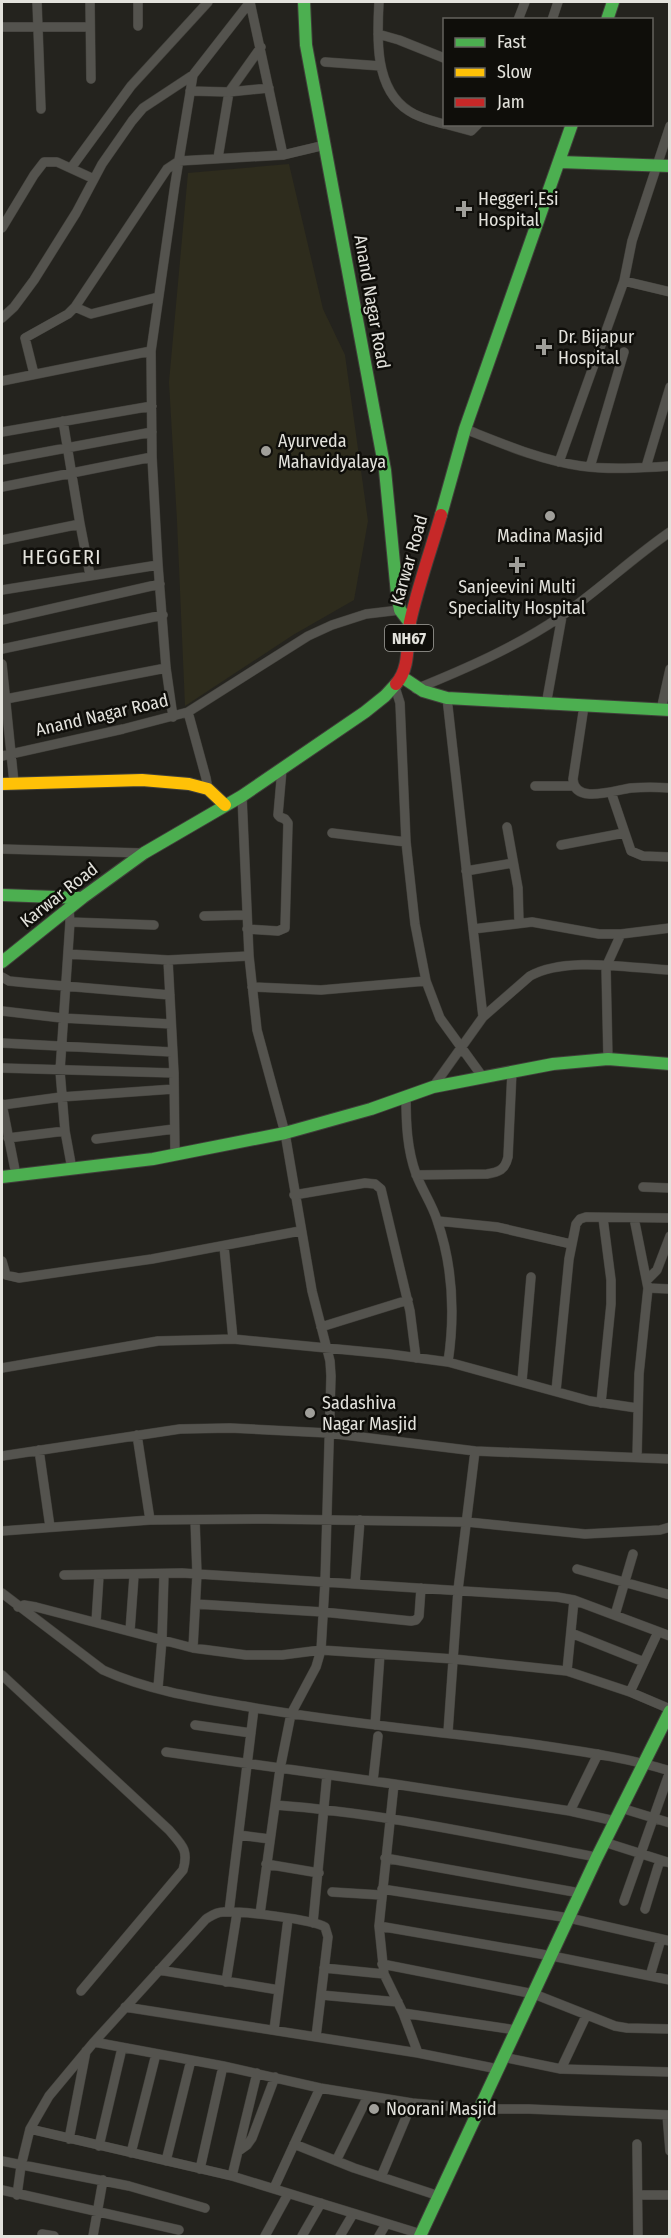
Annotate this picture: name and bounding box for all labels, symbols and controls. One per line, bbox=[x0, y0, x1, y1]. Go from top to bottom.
legend bbox=[443, 18, 653, 126]
text: Fast bbox=[497, 31, 526, 53]
text: Slow bbox=[497, 61, 532, 83]
text: Jam bbox=[497, 91, 525, 113]
place label: Heggeri,Esi Hospital bbox=[478, 188, 558, 231]
marker: Heggeri,Esi Hospital bbox=[455, 200, 473, 218]
street label: Anand Nagar Road bbox=[349, 233, 395, 371]
place label: Dr. Bijapur Hospital bbox=[558, 326, 635, 369]
marker: Dr. Bijapur Hospital bbox=[535, 338, 553, 356]
place label: Ayurveda Mahavidyalaya bbox=[278, 430, 386, 473]
marker: Ayurveda Mahavidyalaya bbox=[259, 444, 273, 458]
marker: Madina Masjid bbox=[543, 509, 557, 523]
street label: Karwar Road bbox=[386, 512, 432, 608]
place label: Madina Masjid bbox=[497, 525, 603, 547]
district label: HEGGERI bbox=[22, 545, 102, 569]
marker: Sanjeevini Multi Speciality Hospital bbox=[508, 556, 526, 574]
place label: Sanjeevini Multi Speciality Hospital bbox=[449, 576, 586, 619]
road number: NH67 bbox=[385, 625, 433, 651]
street label: Anand Nagar Road bbox=[34, 689, 170, 741]
street label: Karwar Road bbox=[16, 858, 102, 932]
place label: Sadashiva Nagar Masjid bbox=[322, 1392, 417, 1435]
marker: Sadashiva Nagar Masjid bbox=[303, 1406, 317, 1420]
place label: Noorani Masjid bbox=[386, 2098, 497, 2120]
marker: Noorani Masjid bbox=[367, 2102, 381, 2116]

